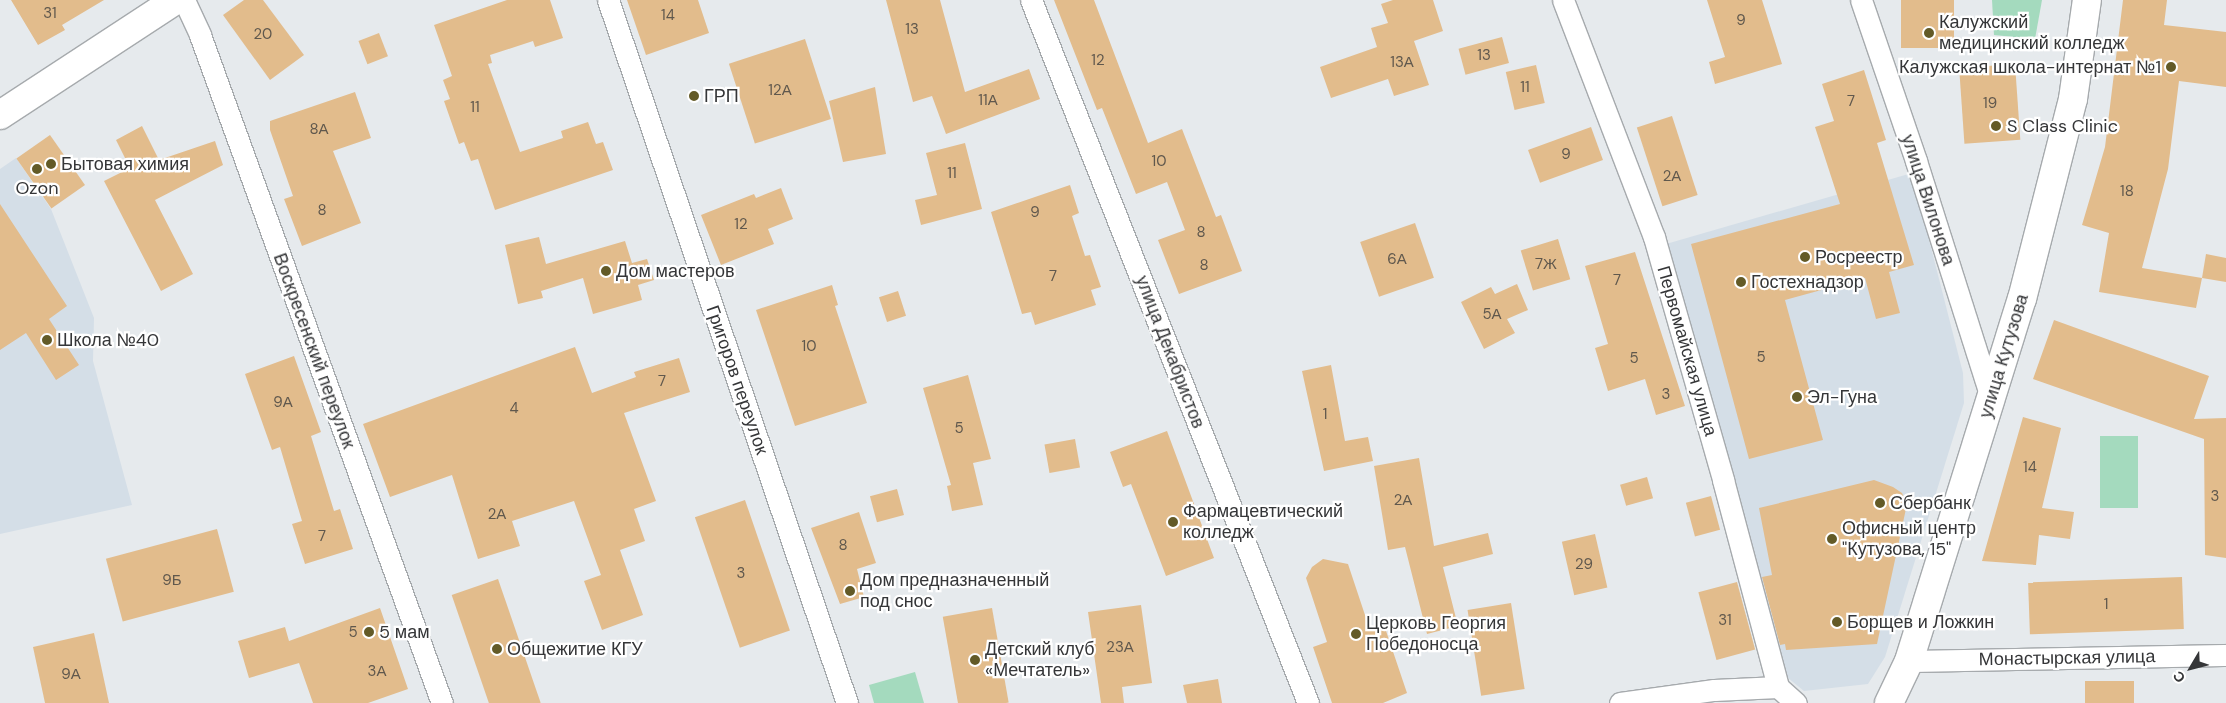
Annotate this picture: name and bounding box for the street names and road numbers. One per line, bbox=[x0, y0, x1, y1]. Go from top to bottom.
street label: улица Вилонова bbox=[1897, 132, 1959, 268]
street label: Воскресенский переулок bbox=[269, 250, 359, 452]
street label: Первомайская улица bbox=[1652, 263, 1722, 439]
street label: улица Декабристов bbox=[1131, 273, 1209, 431]
street label: улица Кутузова bbox=[1975, 291, 2033, 421]
street label: Григоров переулок bbox=[701, 303, 773, 457]
street label: Монастырская улица bbox=[1979, 646, 2155, 670]

